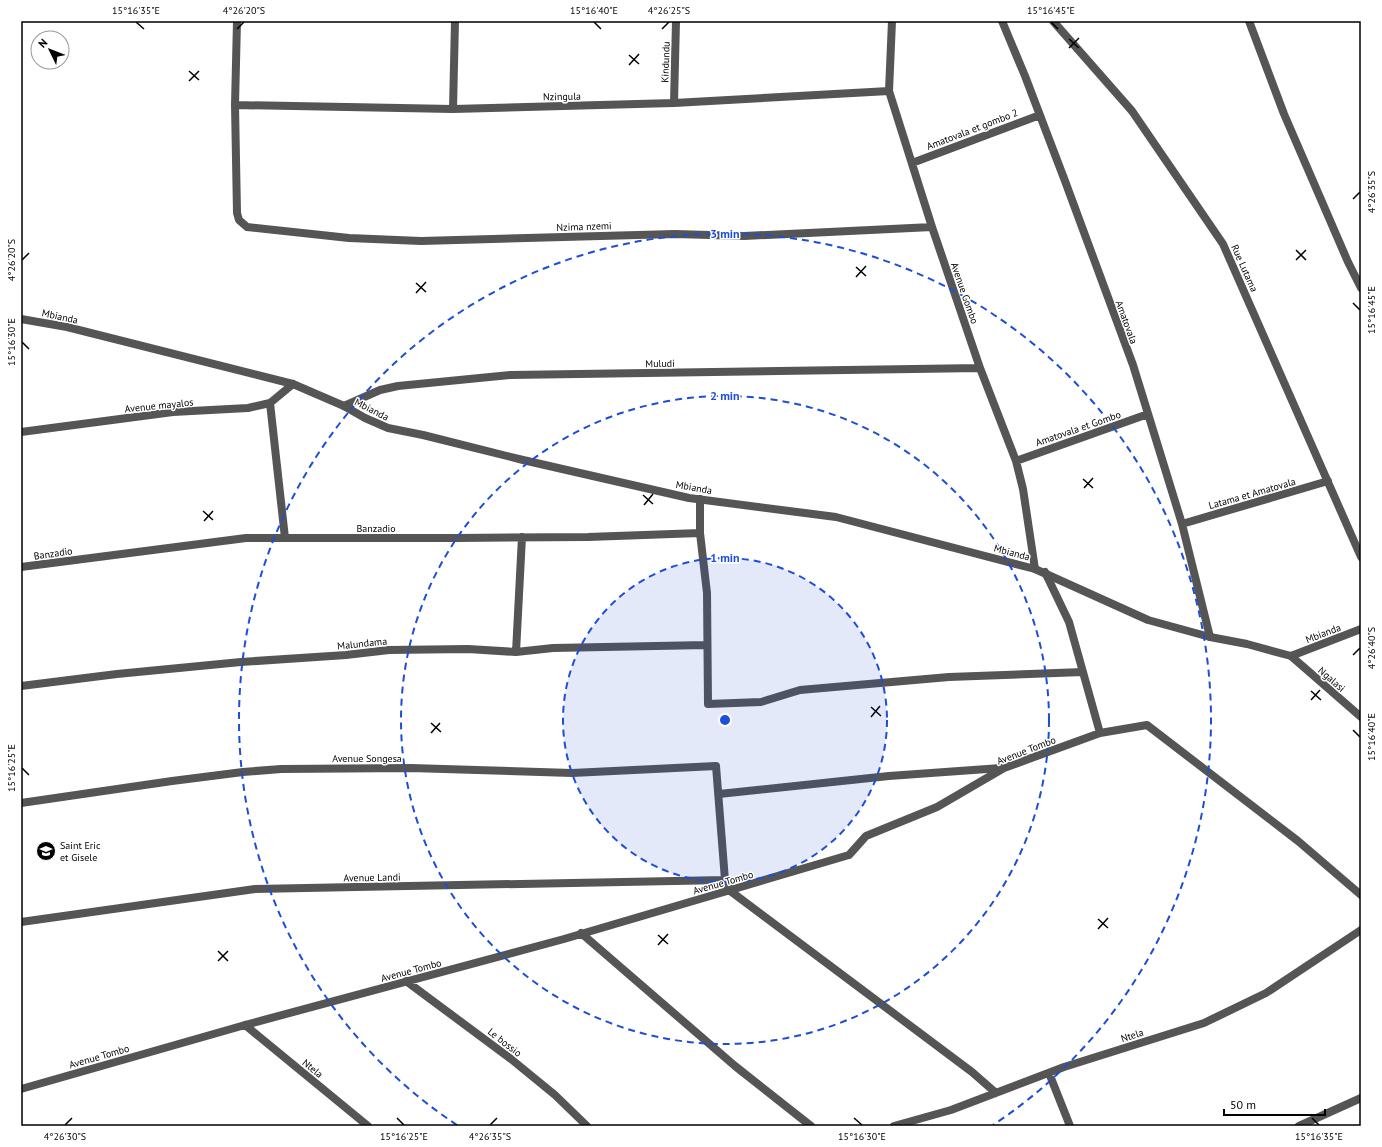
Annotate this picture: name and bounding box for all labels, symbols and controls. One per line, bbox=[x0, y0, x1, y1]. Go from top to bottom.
text: 15°16'35"E bbox=[112, 4, 160, 17]
text: 4°26'20"S bbox=[223, 4, 265, 17]
text: 15°16'40"E bbox=[570, 4, 618, 17]
text: 4°26'25"S bbox=[648, 4, 690, 17]
text: 15°16'45"E bbox=[1027, 4, 1075, 17]
north arrow bbox=[30, 30, 70, 70]
text: N bbox=[35, 36, 50, 51]
street label: Kindundu bbox=[658, 41, 673, 83]
street label: Nzingula bbox=[543, 90, 581, 103]
street label: Amatovala et gombo 2 bbox=[925, 106, 1020, 153]
text: 4°26'35"S bbox=[1365, 171, 1378, 213]
street label: Nzima nzemi bbox=[556, 219, 612, 234]
text: 3 min bbox=[710, 226, 740, 241]
text: 4°26'20"S bbox=[5, 239, 18, 281]
street label: Rue Lutama bbox=[1228, 242, 1261, 294]
street label: Avenue Gombo bbox=[948, 261, 981, 326]
text: 15°16'45"E bbox=[1365, 286, 1378, 334]
street label: Amatovala bbox=[1113, 299, 1140, 346]
street label: Mbianda bbox=[41, 306, 79, 327]
text: 15°16'30"E bbox=[5, 318, 18, 366]
street label: Muludi bbox=[645, 357, 675, 370]
text: 2 min bbox=[710, 388, 740, 403]
street label: Avenue mayalos bbox=[124, 395, 194, 416]
street label: Mbianda bbox=[352, 395, 391, 424]
street label: Amatovala et Gombo bbox=[1034, 408, 1122, 449]
street label: Latama et Amatovala bbox=[1207, 475, 1297, 512]
street label: Mbianda bbox=[675, 478, 713, 497]
street label: Banzadio bbox=[356, 522, 396, 535]
street label: Mbianda bbox=[992, 541, 1031, 564]
street label: Banzadio bbox=[33, 544, 73, 563]
text: 1 min bbox=[710, 550, 740, 565]
street label: Mbianda bbox=[1304, 621, 1343, 646]
text: 4°26'40"S bbox=[1365, 627, 1378, 669]
street label: Malundama bbox=[336, 634, 388, 653]
street label: Ngalasi bbox=[1315, 664, 1348, 695]
centre of rings bbox=[718, 713, 732, 727]
text: 15°16'40"E bbox=[1365, 713, 1378, 761]
street label: Avenue Tombo bbox=[995, 733, 1058, 768]
text: 15°16'25"E bbox=[5, 744, 18, 792]
street label: Avenue Songesa bbox=[332, 752, 402, 765]
place label: Saint Eric et Gisele bbox=[60, 839, 101, 864]
school or university icon: Saint Eric et Gisele bbox=[35, 840, 57, 862]
street label: Avenue Tombo bbox=[691, 868, 755, 897]
street label: Avenue Landi bbox=[343, 871, 401, 884]
street label: Avenue Tombo bbox=[379, 956, 443, 985]
street label: Le bossio bbox=[485, 1025, 524, 1060]
street label: Ntela bbox=[1119, 1026, 1145, 1045]
street label: Avenue Tombo bbox=[67, 1042, 131, 1071]
street label: Ntela bbox=[300, 1056, 326, 1081]
scale bar bbox=[1224, 1091, 1325, 1117]
text: 50 m bbox=[1230, 1097, 1256, 1112]
text: 4°26'30"S bbox=[44, 1130, 86, 1143]
text: 15°16'25"E bbox=[380, 1130, 428, 1143]
text: 4°26'35"S bbox=[469, 1130, 511, 1143]
text: 15°16'30"E bbox=[838, 1130, 886, 1143]
text: 15°16'35"E bbox=[1295, 1130, 1343, 1143]

